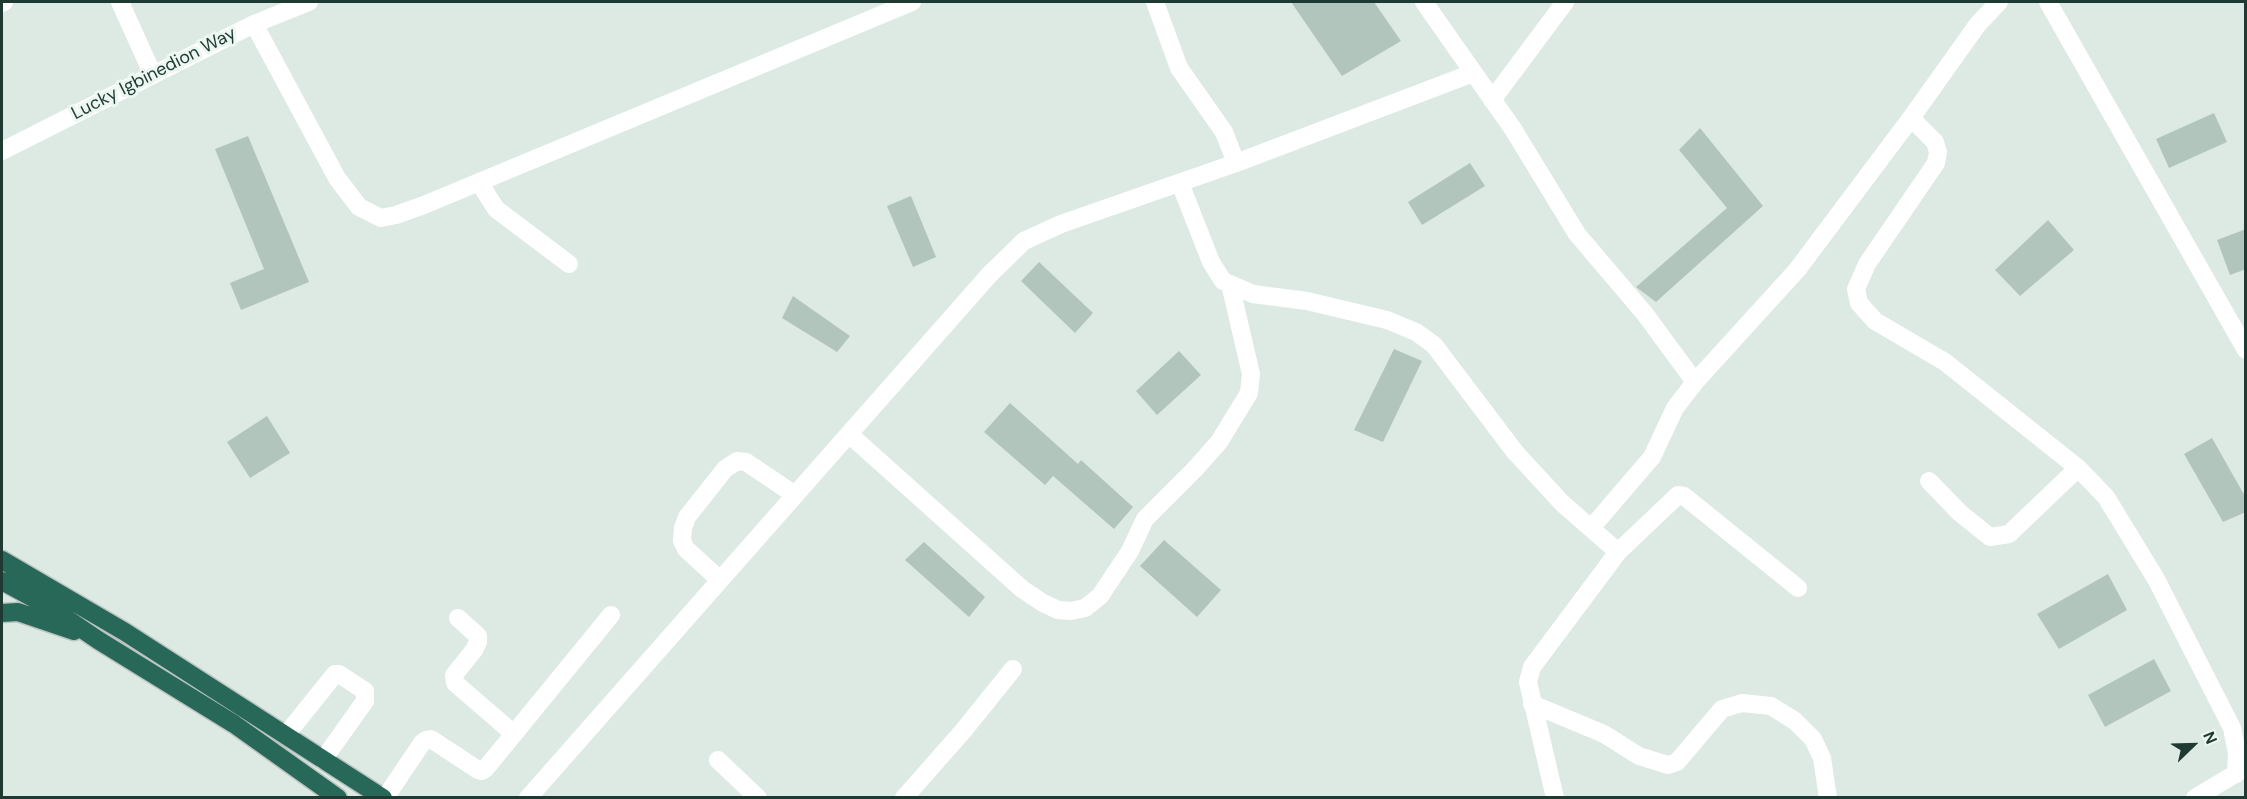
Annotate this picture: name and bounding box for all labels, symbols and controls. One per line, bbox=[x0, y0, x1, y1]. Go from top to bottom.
street label: Lucky Igbinedion Way bbox=[68, 23, 240, 125]
north arrow bbox=[2163, 715, 2223, 775]
text: N bbox=[2198, 728, 2222, 747]

